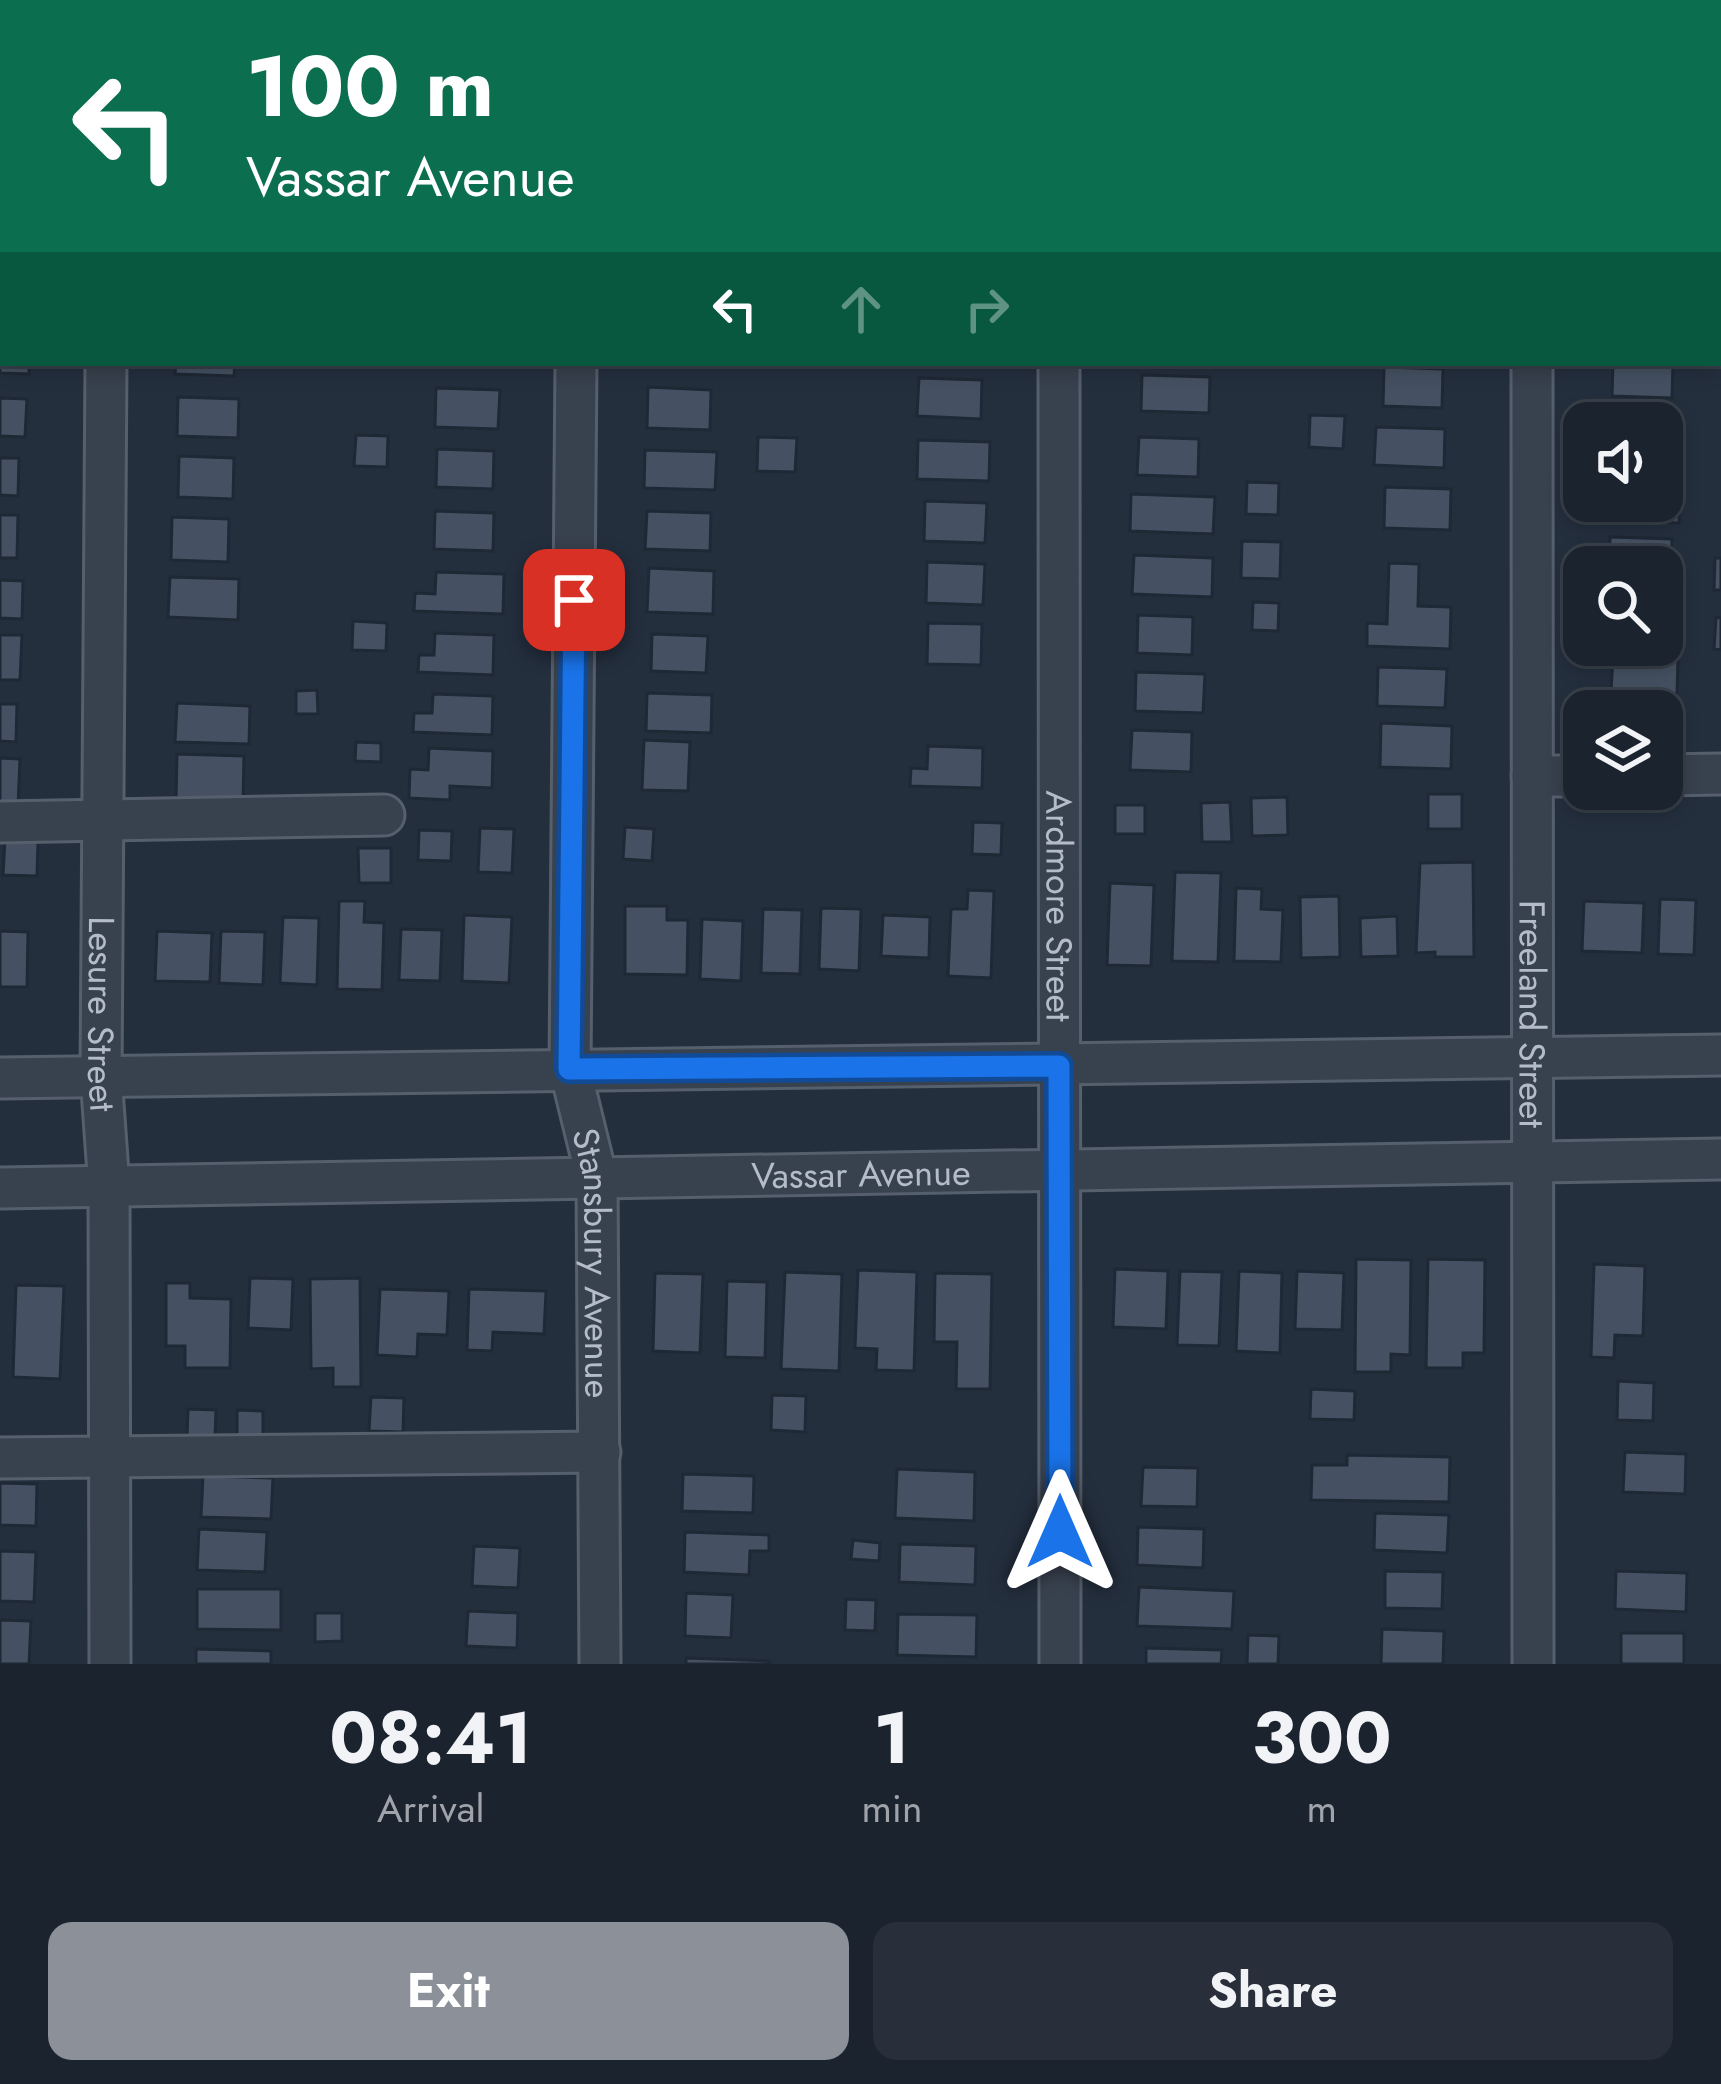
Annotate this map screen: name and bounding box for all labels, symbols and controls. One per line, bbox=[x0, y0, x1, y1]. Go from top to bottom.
text: 100 m bbox=[246, 26, 494, 148]
icon: left bbox=[48, 48, 204, 204]
text: Vassar Avenue bbox=[246, 138, 575, 216]
icon: left bbox=[702, 276, 768, 342]
icon: ahead bbox=[828, 276, 894, 342]
icon: right bbox=[954, 276, 1020, 342]
map controls bbox=[1563, 402, 1683, 810]
button: sound bbox=[1563, 402, 1683, 522]
button: search bbox=[1563, 546, 1683, 666]
pin bbox=[523, 549, 625, 651]
icon: arrive bbox=[541, 567, 607, 633]
button: layers bbox=[1563, 690, 1683, 810]
street label: Ardmore Street bbox=[1033, 790, 1086, 1022]
street label: Freeland Street bbox=[1506, 900, 1559, 1128]
street label: Lesure Street bbox=[75, 916, 130, 1114]
street label: Stansbury Avenue bbox=[559, 1123, 624, 1398]
street label: Vassar Avenue bbox=[751, 1146, 971, 1201]
position arrow bbox=[997, 1469, 1123, 1595]
text: 08:41 bbox=[329, 1686, 532, 1790]
text: 1 bbox=[874, 1686, 910, 1790]
text: 300 bbox=[1252, 1686, 1392, 1790]
text: Arrival bbox=[377, 1780, 484, 1837]
text: min bbox=[861, 1780, 922, 1837]
text: m bbox=[1307, 1780, 1337, 1837]
button: Exit bbox=[48, 1922, 849, 2060]
button: Share bbox=[873, 1922, 1673, 2060]

